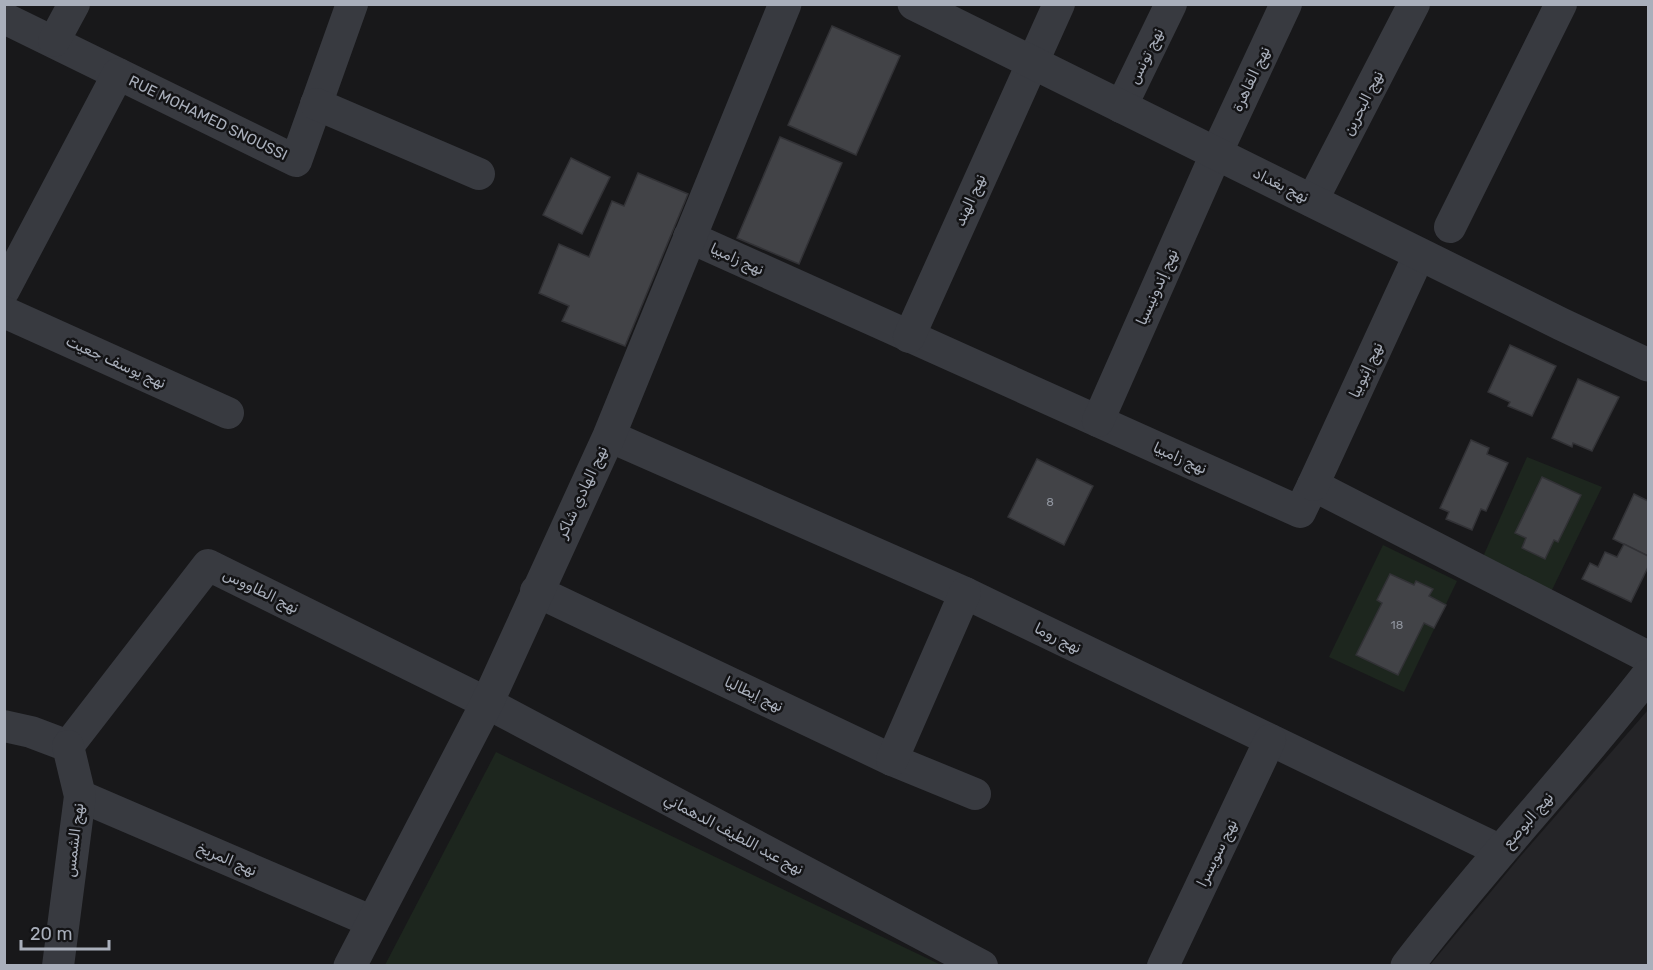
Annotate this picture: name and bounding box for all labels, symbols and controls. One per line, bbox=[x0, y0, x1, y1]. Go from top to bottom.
street label: نهج تونس bbox=[1125, 25, 1169, 88]
street label: نهج القاهرة bbox=[1228, 43, 1276, 115]
street label: نهج البحرين bbox=[1339, 67, 1389, 139]
street label: RUE MOHAMED SNOUSSI bbox=[126, 72, 290, 164]
street label: نهج بغداد bbox=[1249, 164, 1312, 208]
street label: نهج الهند bbox=[951, 171, 991, 230]
street label: نهج زامبيا bbox=[706, 239, 767, 281]
street label: نهج إندونيسيا bbox=[1132, 246, 1184, 329]
street label: نهج يوسف جعيت bbox=[62, 332, 169, 394]
street label: نهج إثيوبيا bbox=[1345, 339, 1389, 402]
street label: نهج زامبيا bbox=[1149, 438, 1210, 480]
street label: نهج الهادي شاكر bbox=[552, 443, 613, 543]
house number: 8 bbox=[1046, 495, 1054, 509]
street label: نهج الطاووس bbox=[219, 565, 302, 619]
house number: 18 bbox=[1391, 618, 1403, 632]
street label: نهج روما bbox=[1031, 619, 1085, 659]
street label: نهج إيطاليا bbox=[721, 673, 786, 717]
street label: نهج البوصع bbox=[1499, 788, 1559, 853]
street label: نهج عبد اللطيف الدهماني bbox=[660, 790, 807, 881]
street label: نهج الشمس bbox=[60, 802, 89, 879]
street label: نهج سويسرا bbox=[1193, 816, 1243, 891]
street label: نهج المريخ bbox=[193, 838, 260, 882]
scale bar bbox=[21, 913, 110, 951]
text: 20 m bbox=[30, 923, 72, 945]

